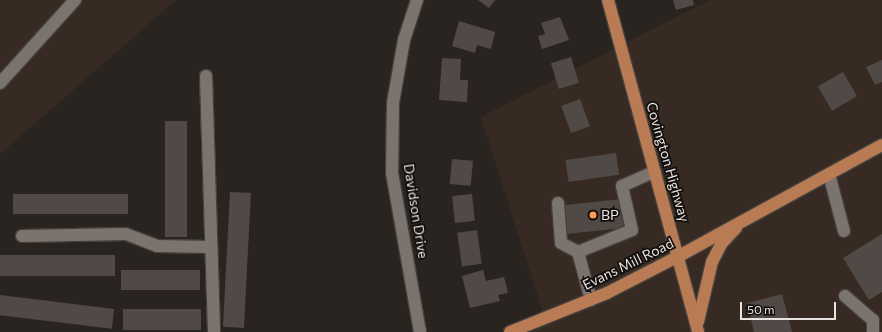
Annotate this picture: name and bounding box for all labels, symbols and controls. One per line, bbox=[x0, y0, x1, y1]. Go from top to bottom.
street label: Covington Highway bbox=[643, 100, 693, 224]
street label: Davidson Drive bbox=[400, 162, 432, 260]
place label: BP bbox=[601, 207, 619, 223]
marker: BP bbox=[588, 210, 598, 220]
street label: Evans Mill Road bbox=[580, 235, 676, 293]
scale bar bbox=[742, 294, 838, 320]
text: 50 m bbox=[747, 302, 775, 316]

